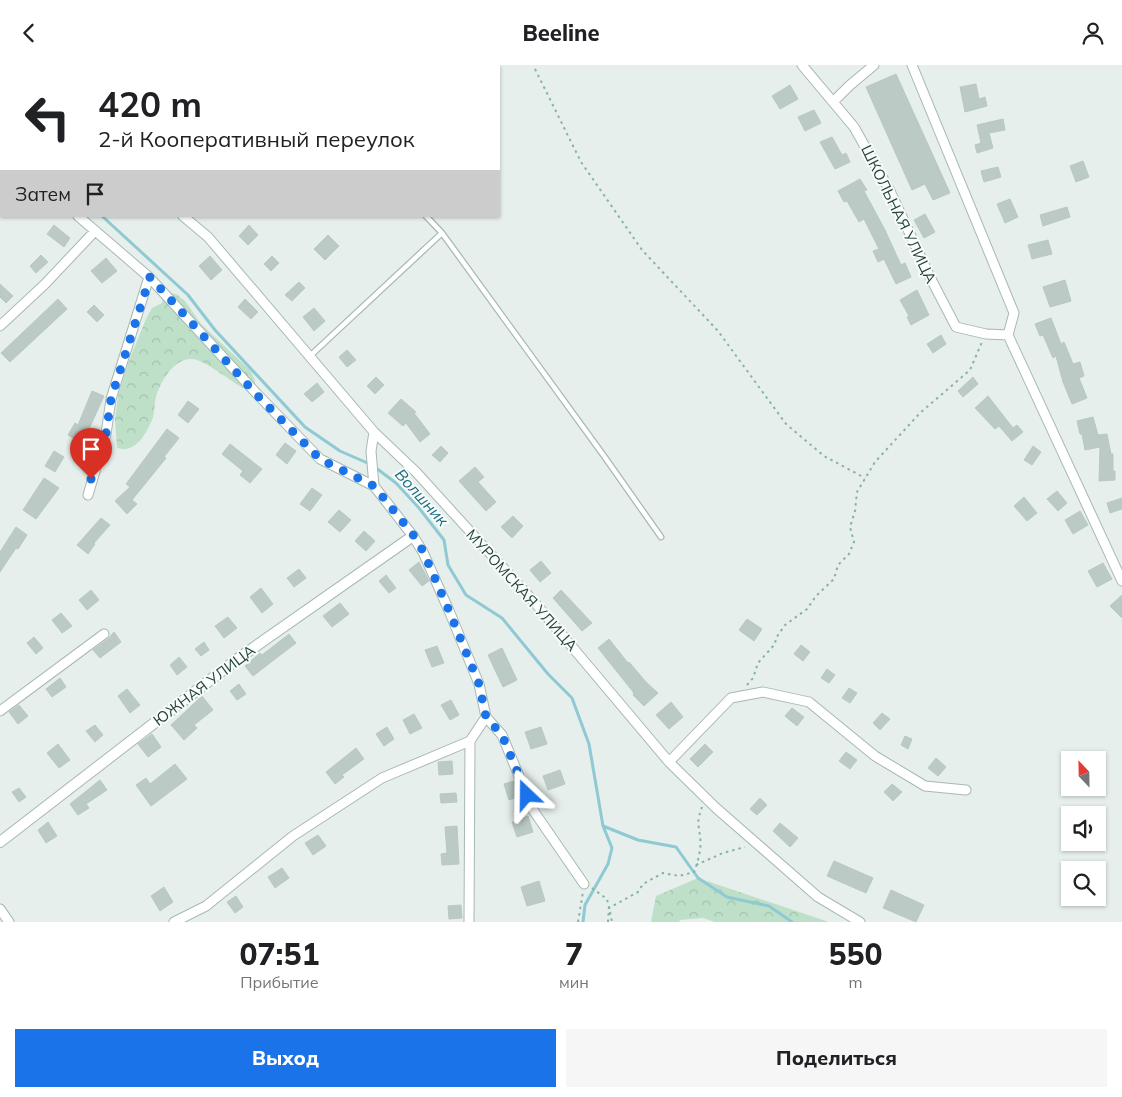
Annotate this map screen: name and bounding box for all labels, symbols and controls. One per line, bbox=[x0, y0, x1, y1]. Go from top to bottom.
icon: back bbox=[15, 19, 43, 47]
text: Beeline bbox=[522, 19, 600, 47]
icon: person bbox=[1079, 19, 1107, 47]
text: 420 m bbox=[98, 82, 202, 126]
icon: left bbox=[15, 85, 80, 150]
text: 2-й Кооперативный переулок bbox=[98, 125, 415, 153]
street label: ШКОЛЬНАЯ УЛИЦА bbox=[857, 142, 941, 286]
icon: arrive bbox=[81, 180, 109, 208]
text: Затем bbox=[15, 182, 71, 206]
pin bbox=[70, 428, 112, 479]
icon: arrive bbox=[77, 435, 105, 463]
water label: Волшник bbox=[391, 464, 453, 530]
street label: МУРОМСКАЯ УЛИЦА bbox=[462, 525, 582, 655]
street label: ЮЖНАЯ УЛИЦА bbox=[149, 640, 259, 730]
north arrow bbox=[1061, 751, 1106, 796]
map controls bbox=[1061, 751, 1106, 906]
position arrow bbox=[500, 768, 552, 820]
button: sound bbox=[1061, 806, 1106, 851]
button: search bbox=[1061, 861, 1106, 906]
text: 07:51 bbox=[240, 935, 319, 973]
text: 7 bbox=[565, 935, 583, 973]
text: 550 bbox=[828, 935, 882, 973]
text: Прибытие bbox=[240, 972, 319, 992]
text: мин bbox=[559, 972, 589, 992]
text: m bbox=[848, 972, 862, 992]
button: Выход bbox=[15, 1029, 556, 1087]
button: Поделиться bbox=[566, 1029, 1107, 1087]

